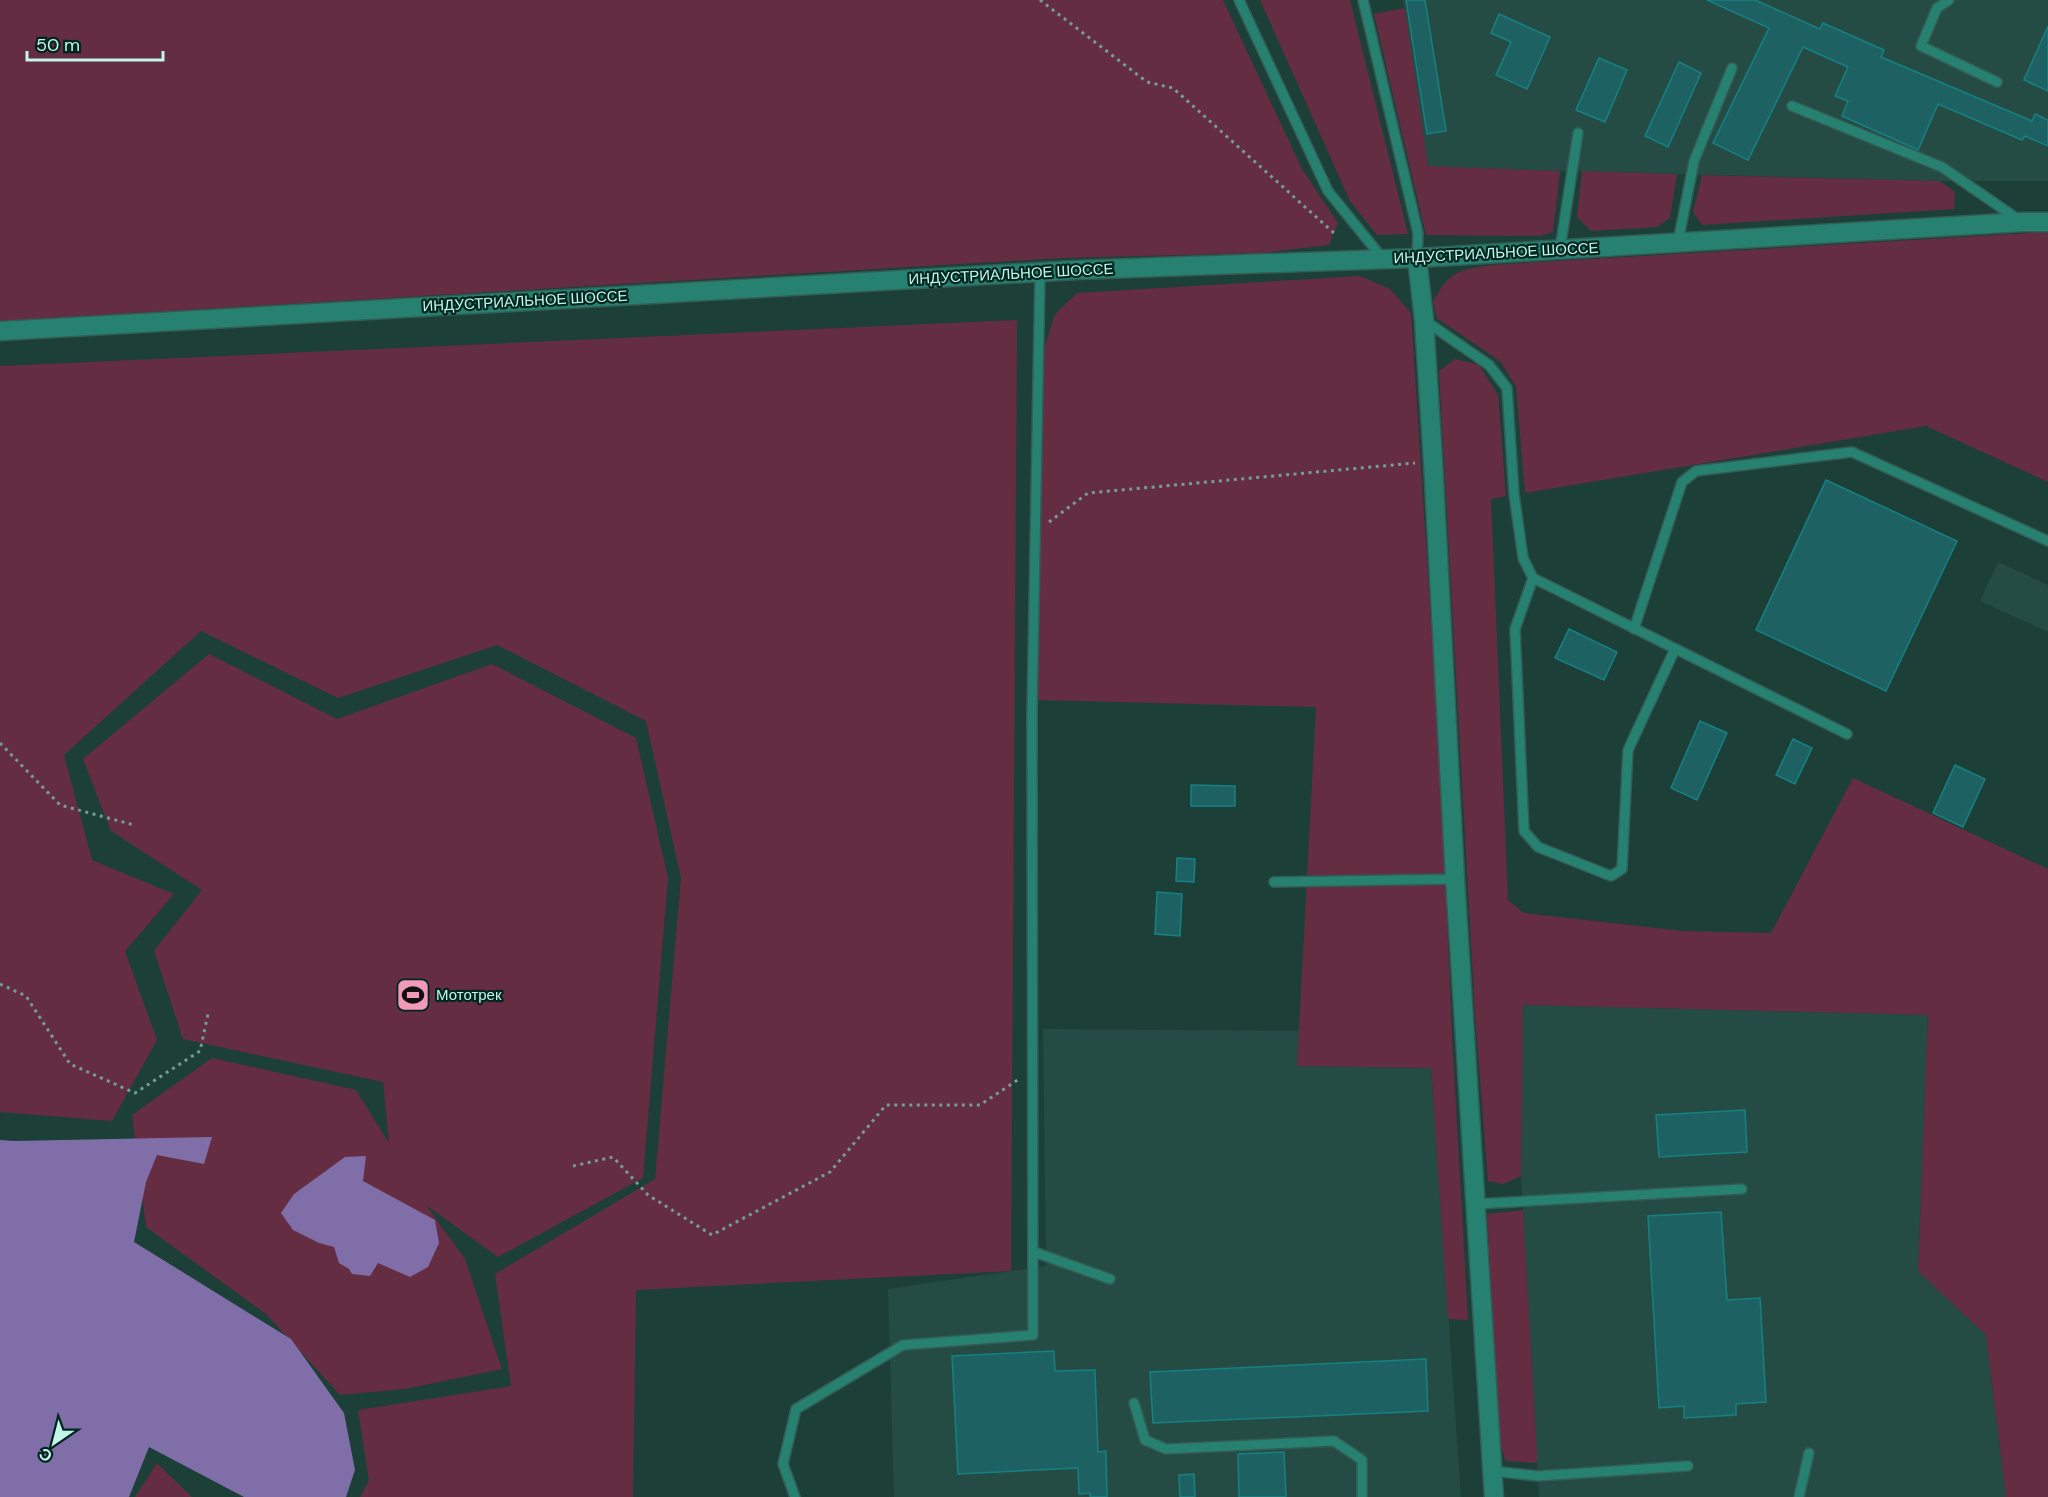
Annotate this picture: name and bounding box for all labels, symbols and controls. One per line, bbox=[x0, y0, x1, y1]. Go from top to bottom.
scale bar bbox=[27, 24, 164, 62]
text: 50 m bbox=[36, 33, 80, 57]
street label: ИНДУСТРИАЛЬНОЕ ШОССЕ bbox=[1393, 238, 1599, 268]
street label: ИНДУСТРИАЛЬНОЕ ШОССЕ bbox=[908, 259, 1114, 289]
street label: ИНДУСТРИАЛЬНОЕ ШОССЕ bbox=[422, 286, 628, 316]
sports icon: Мототрек bbox=[395, 977, 431, 1013]
place label: Мототрек bbox=[436, 985, 502, 1005]
north arrow bbox=[24, 1413, 84, 1473]
text: С bbox=[35, 1443, 56, 1467]

